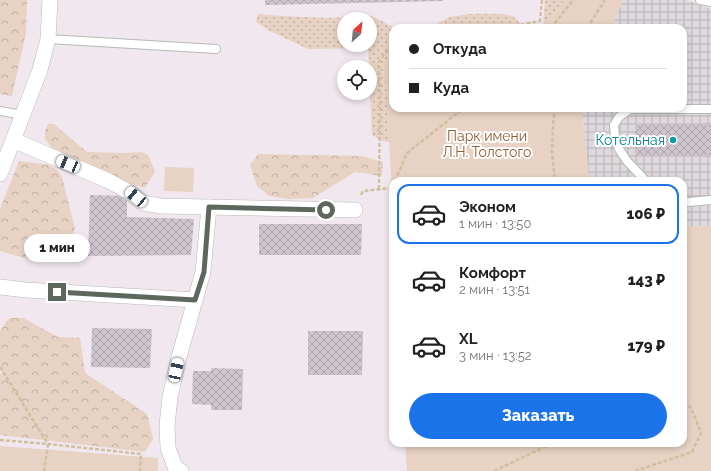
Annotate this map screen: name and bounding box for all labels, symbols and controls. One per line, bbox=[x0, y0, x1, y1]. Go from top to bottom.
north arrow bbox=[337, 12, 377, 52]
map controls bbox=[337, 12, 377, 100]
text: Откуда bbox=[433, 40, 487, 58]
button: locate bbox=[337, 60, 377, 100]
text: Куда bbox=[433, 79, 469, 97]
park label: Парк имени Л.Н. Толстого bbox=[443, 128, 531, 160]
place label: Котельная bbox=[595, 132, 665, 148]
marker: Котельная bbox=[668, 135, 678, 145]
car bbox=[55, 154, 81, 174]
car bbox=[123, 185, 149, 209]
icon: car bbox=[411, 196, 447, 232]
text: Эконом bbox=[459, 198, 516, 216]
route start bbox=[317, 201, 335, 219]
text: 106 ₽ bbox=[627, 205, 665, 223]
text: 1 мин · 13:50 bbox=[459, 216, 531, 231]
callout: 1 мин bbox=[24, 234, 90, 262]
text: 1 мин bbox=[39, 240, 75, 255]
icon: car bbox=[411, 262, 447, 298]
text: Комфорт bbox=[459, 264, 526, 282]
text: 143 ₽ bbox=[628, 271, 665, 289]
text: 2 мин · 13:51 bbox=[459, 282, 530, 297]
route end bbox=[48, 283, 66, 301]
icon: car bbox=[411, 328, 447, 364]
text: XL bbox=[459, 330, 477, 348]
text: 179 ₽ bbox=[627, 337, 665, 355]
text: 3 мин · 13:52 bbox=[459, 348, 532, 363]
car bbox=[168, 357, 184, 383]
button: Заказать bbox=[409, 393, 667, 439]

